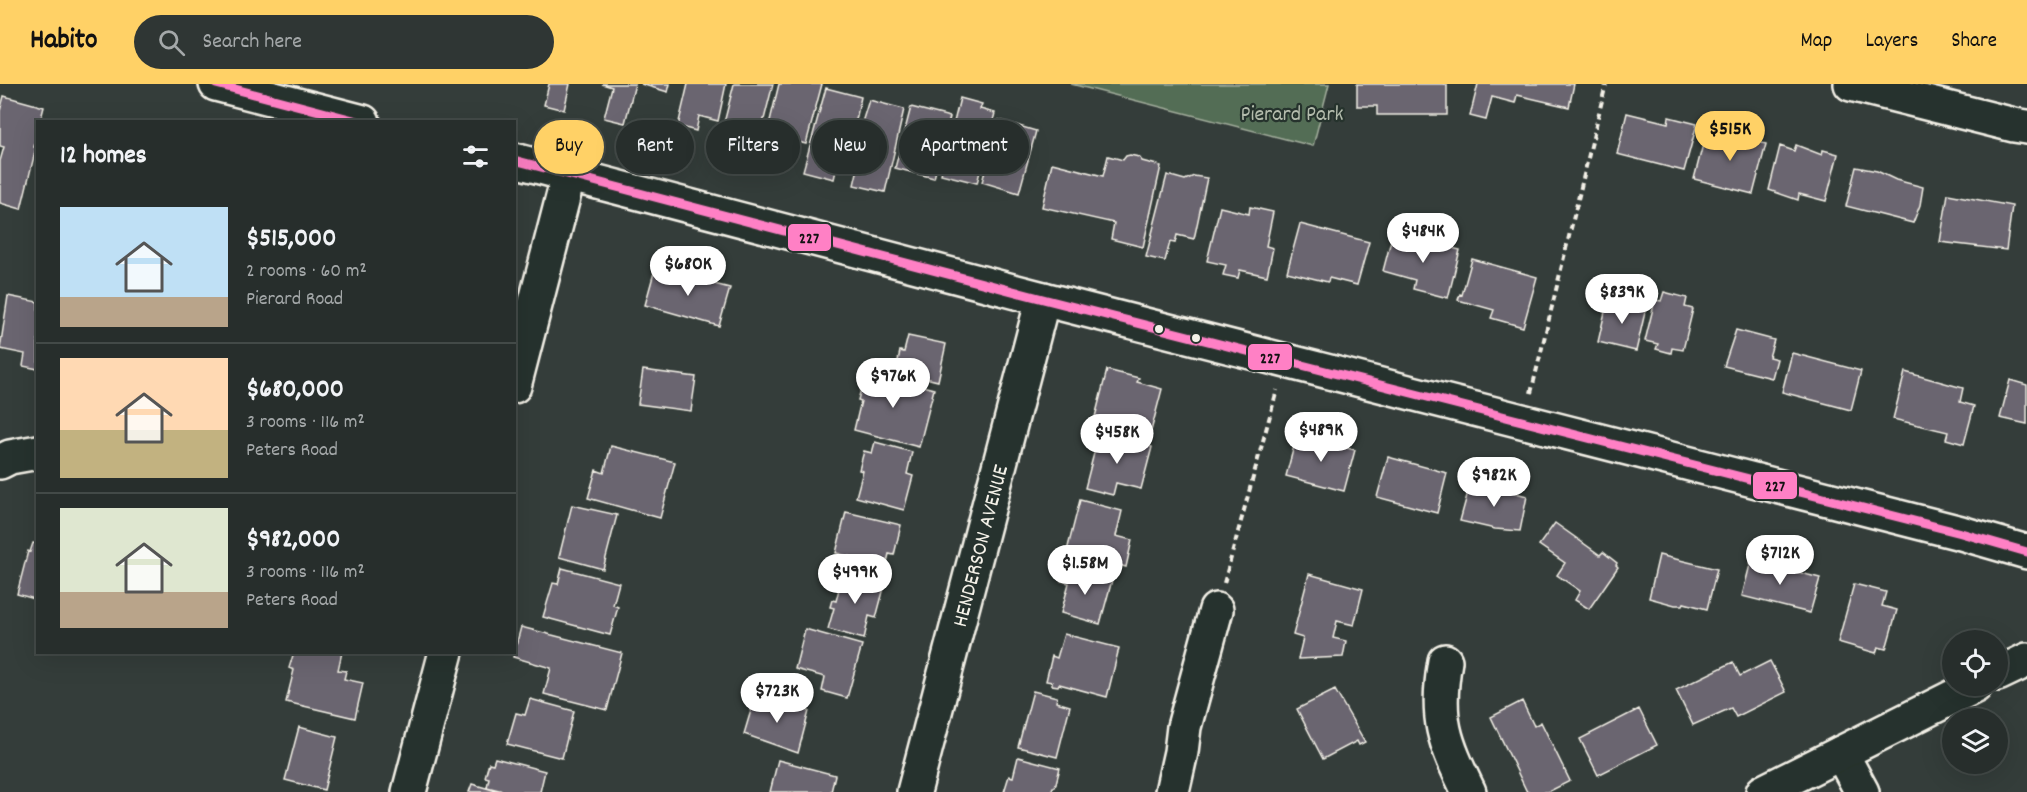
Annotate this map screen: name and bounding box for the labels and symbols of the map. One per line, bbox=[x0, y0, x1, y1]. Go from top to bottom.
park label: Pierard Park bbox=[1240, 100, 1344, 131]
pin: $515K bbox=[1688, 111, 1772, 162]
pin: $484K bbox=[1381, 213, 1465, 264]
line badge: 227 bbox=[787, 223, 832, 252]
text: 227 bbox=[799, 228, 819, 251]
pin: $680K bbox=[646, 246, 730, 297]
pin: $839K bbox=[1580, 274, 1664, 325]
unlabelled marker bbox=[1153, 323, 1165, 335]
unlabelled marker bbox=[1190, 332, 1202, 344]
line badge: 227 bbox=[1247, 343, 1293, 371]
text: 227 bbox=[1260, 348, 1280, 371]
pin: $976K bbox=[851, 358, 935, 409]
pin: $489K bbox=[1279, 412, 1363, 463]
pin: $458K bbox=[1075, 414, 1159, 465]
pin: $982K bbox=[1452, 457, 1536, 508]
street label: HENDERSON AVENUE bbox=[946, 462, 1018, 631]
line badge: 227 bbox=[1752, 471, 1798, 500]
text: 227 bbox=[1765, 476, 1785, 499]
pin: $712K bbox=[1738, 535, 1822, 586]
pin: $1.58M bbox=[1036, 545, 1134, 596]
pin: $499K bbox=[813, 554, 897, 605]
pin: $723K bbox=[735, 673, 819, 724]

